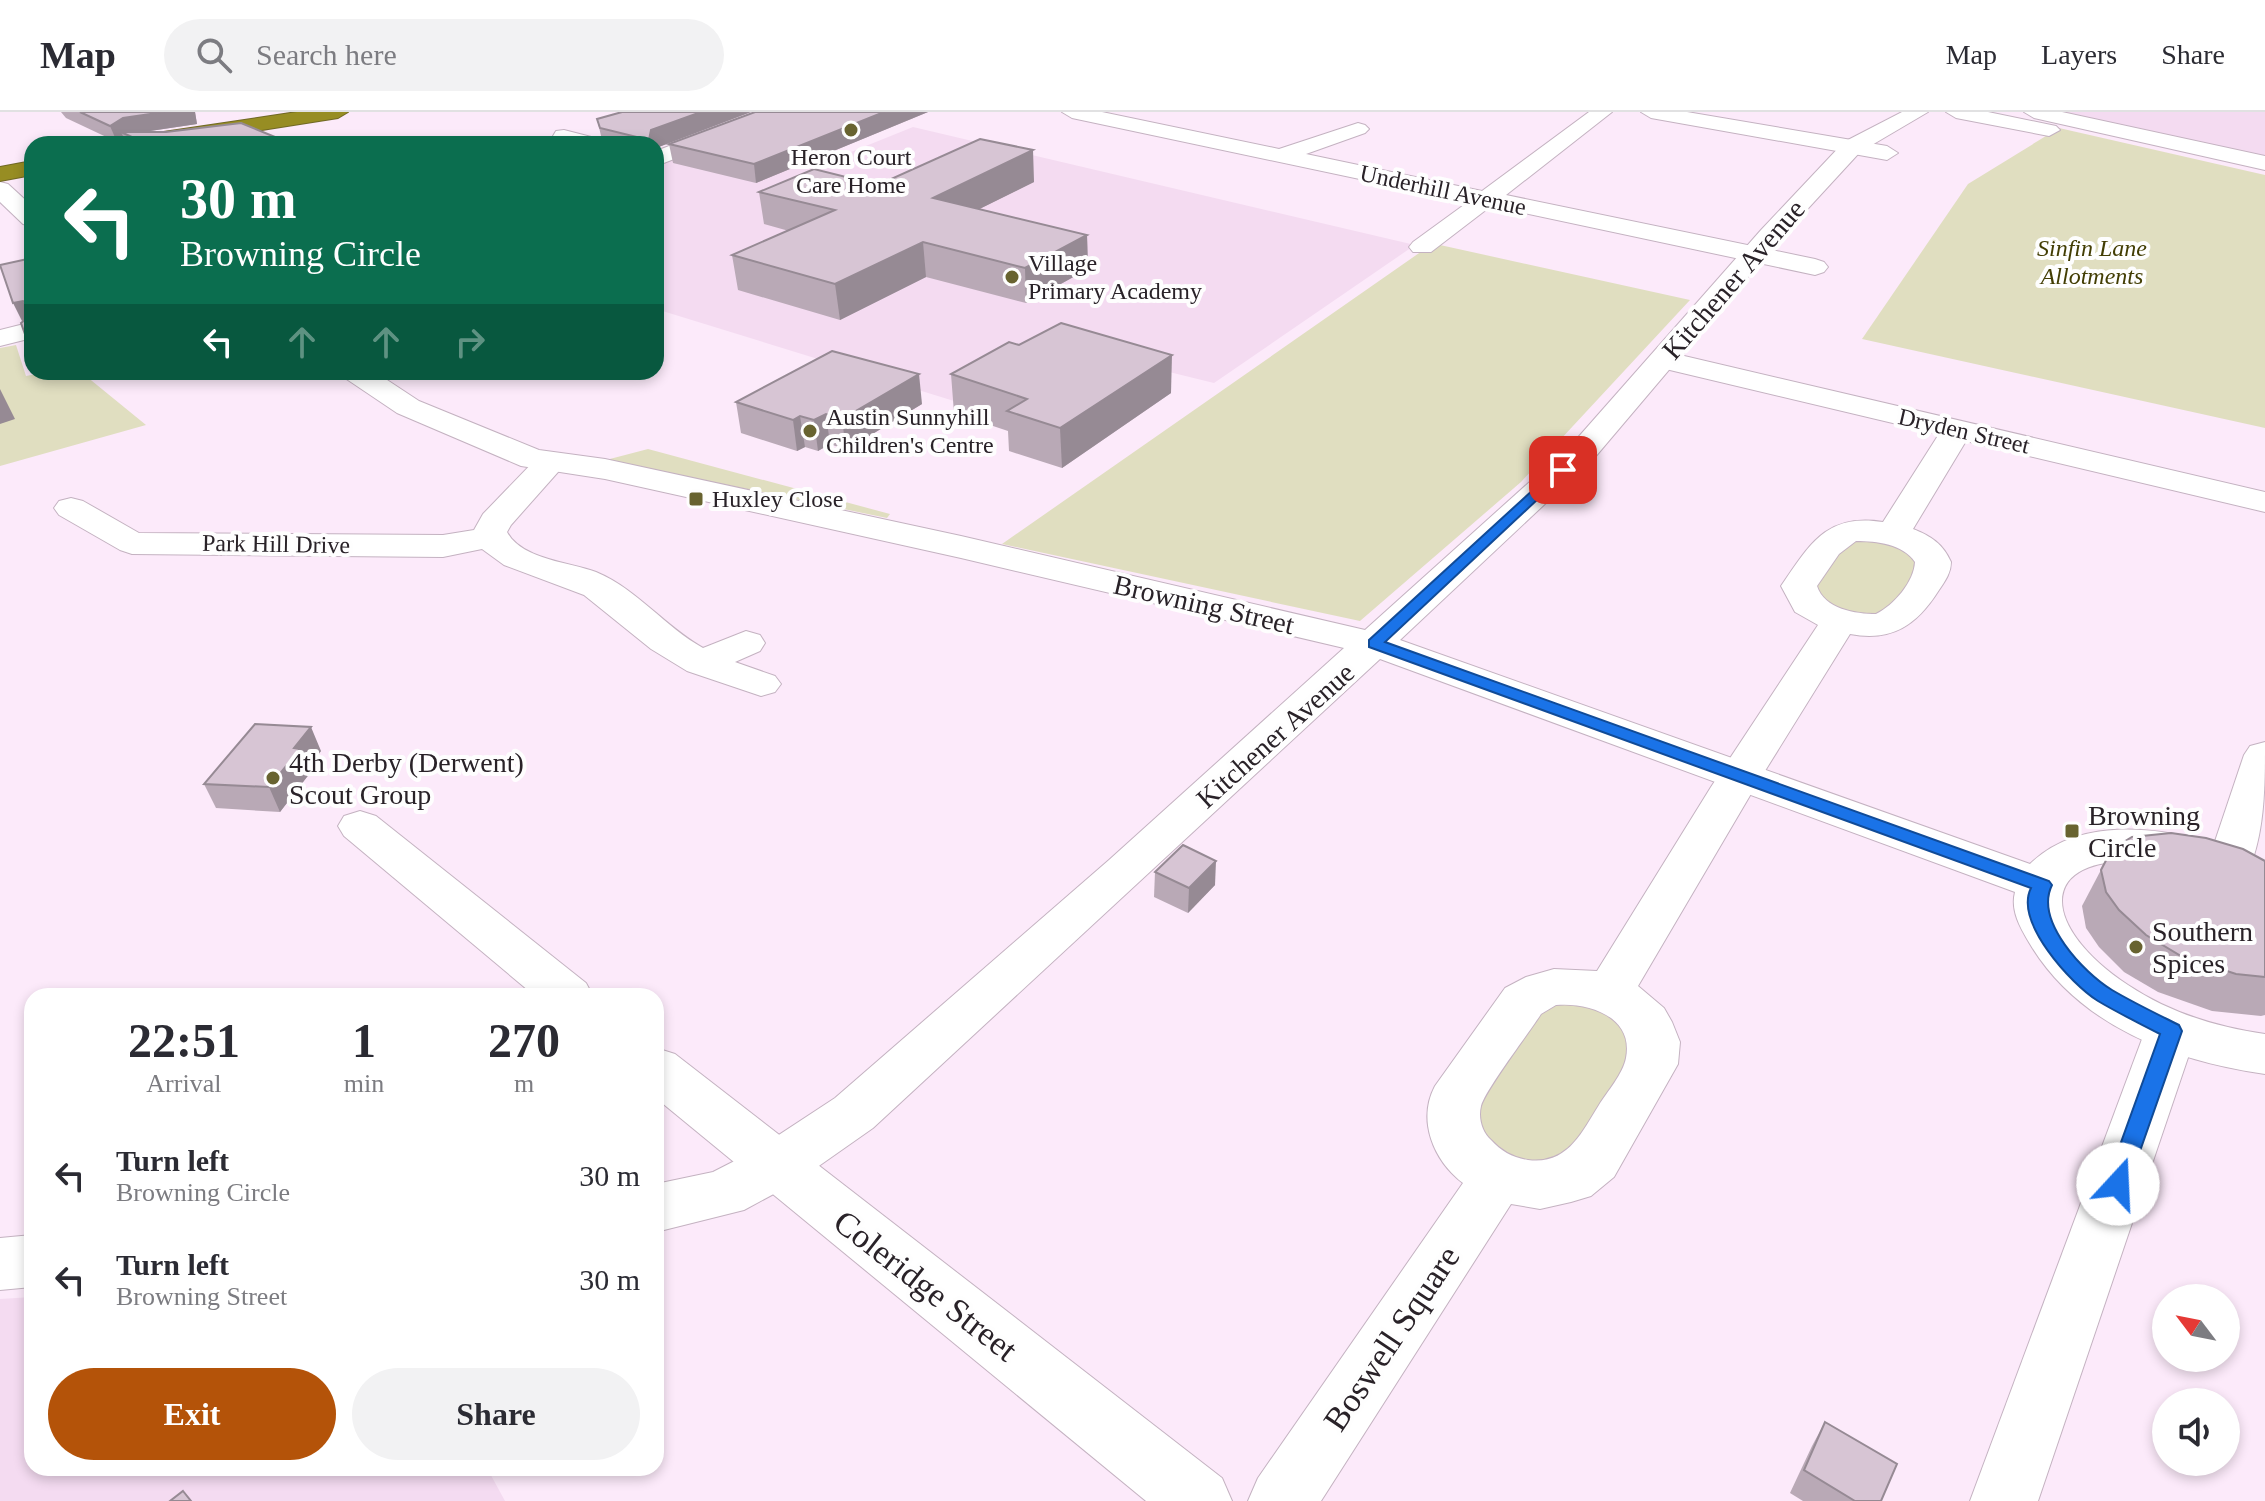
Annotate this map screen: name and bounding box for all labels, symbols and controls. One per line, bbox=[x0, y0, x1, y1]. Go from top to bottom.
search box bbox=[164, 19, 724, 91]
icon: search bbox=[192, 33, 236, 77]
text: Map bbox=[40, 34, 116, 76]
text: Search here bbox=[256, 38, 397, 71]
text: Map bbox=[1946, 39, 1997, 70]
text: Layers bbox=[2041, 39, 2117, 70]
text: Share bbox=[2161, 39, 2225, 70]
marker: Heron Court Care Home bbox=[842, 121, 860, 139]
place label: Heron Court Care Home bbox=[791, 144, 912, 198]
street label: Underhill Avenue bbox=[1357, 160, 1529, 220]
icon: left bbox=[48, 168, 152, 272]
text: 30 m bbox=[180, 168, 297, 230]
street label: Kitchener Avenue bbox=[1656, 193, 1811, 365]
text: Browning Circle bbox=[180, 234, 421, 274]
park label: Sinfin Lane Allotments bbox=[2037, 235, 2147, 289]
place label: Village Primary Academy bbox=[1028, 250, 1202, 304]
marker: Village Primary Academy bbox=[1003, 268, 1021, 286]
icon: left bbox=[196, 320, 240, 364]
icon: ahead bbox=[280, 320, 324, 364]
icon: ahead bbox=[364, 320, 408, 364]
icon: right bbox=[448, 320, 492, 364]
street label: Dryden Street bbox=[1896, 403, 2033, 459]
place label: Austin Sunnyhill Children's Centre bbox=[826, 404, 994, 458]
marker: Austin Sunnyhill Children's Centre bbox=[801, 422, 819, 440]
pin bbox=[1529, 436, 1597, 504]
icon: arrive bbox=[1541, 448, 1585, 492]
place label: Huxley Close bbox=[712, 486, 843, 512]
marker: Huxley Close bbox=[687, 490, 705, 508]
street label: Park Hill Drive bbox=[202, 530, 350, 558]
street label: Browning Street bbox=[1111, 569, 1297, 640]
street label: Kitchener Avenue bbox=[1190, 657, 1360, 814]
place label: 4th Derby (Derwent) Scout Group bbox=[289, 747, 524, 810]
marker: 4th Derby (Derwent) Scout Group bbox=[264, 769, 282, 787]
place label: Browning Circle bbox=[2088, 800, 2200, 863]
marker: Browning Circle bbox=[2063, 822, 2081, 840]
place label: Southern Spices bbox=[2152, 916, 2253, 979]
marker: Southern Spices bbox=[2127, 938, 2145, 956]
text: 22:51 bbox=[128, 1014, 240, 1067]
text: 1 bbox=[352, 1014, 376, 1067]
text: 270 bbox=[488, 1014, 560, 1067]
text: Arrival bbox=[146, 1069, 221, 1098]
text: min bbox=[344, 1069, 384, 1098]
text: m bbox=[514, 1069, 534, 1098]
position arrow bbox=[2076, 1142, 2160, 1226]
text: Turn left bbox=[116, 1144, 229, 1177]
icon: left bbox=[48, 1154, 92, 1198]
text: 30 m bbox=[579, 1159, 640, 1192]
text: Browning Circle bbox=[116, 1178, 290, 1207]
street label: Coleridge Street bbox=[827, 1203, 1025, 1369]
street label: Boswell Square bbox=[1316, 1239, 1467, 1437]
text: Turn left bbox=[116, 1248, 229, 1281]
icon: left bbox=[48, 1258, 92, 1302]
text: 30 m bbox=[579, 1263, 640, 1296]
text: Browning Street bbox=[116, 1282, 287, 1311]
north arrow bbox=[2152, 1284, 2240, 1372]
map controls bbox=[2152, 1284, 2240, 1476]
button: Exit bbox=[48, 1368, 336, 1460]
button: Share bbox=[352, 1368, 640, 1460]
button: sound bbox=[2152, 1388, 2240, 1476]

